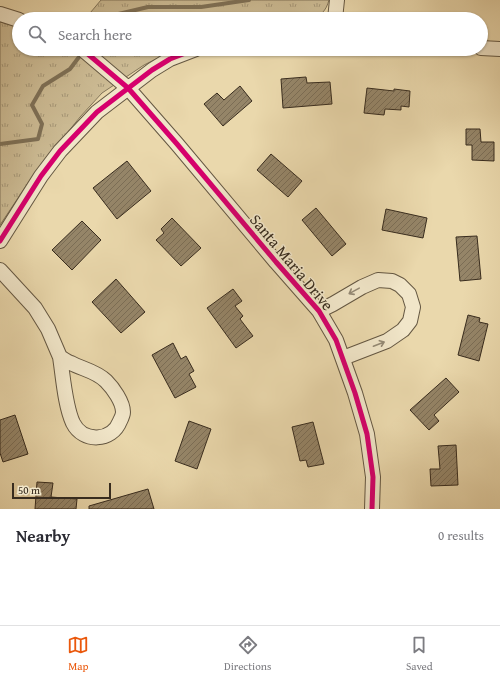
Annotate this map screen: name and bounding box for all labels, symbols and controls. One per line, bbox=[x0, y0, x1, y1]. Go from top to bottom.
search box bbox=[12, 12, 488, 56]
icon: search bbox=[26, 23, 48, 45]
text: Search here bbox=[58, 24, 132, 45]
street label: Santa Maria Drive bbox=[244, 208, 340, 316]
one-way arrow bbox=[348, 288, 360, 296]
one-way arrow bbox=[373, 339, 385, 347]
scale bar bbox=[12, 481, 111, 500]
text: 50 m bbox=[18, 482, 40, 498]
text: Nearby bbox=[16, 523, 70, 548]
text: 0 results bbox=[438, 526, 484, 545]
tab: Map bbox=[67, 634, 89, 674]
tab: Directions bbox=[224, 634, 271, 674]
tab: Saved bbox=[406, 634, 433, 674]

